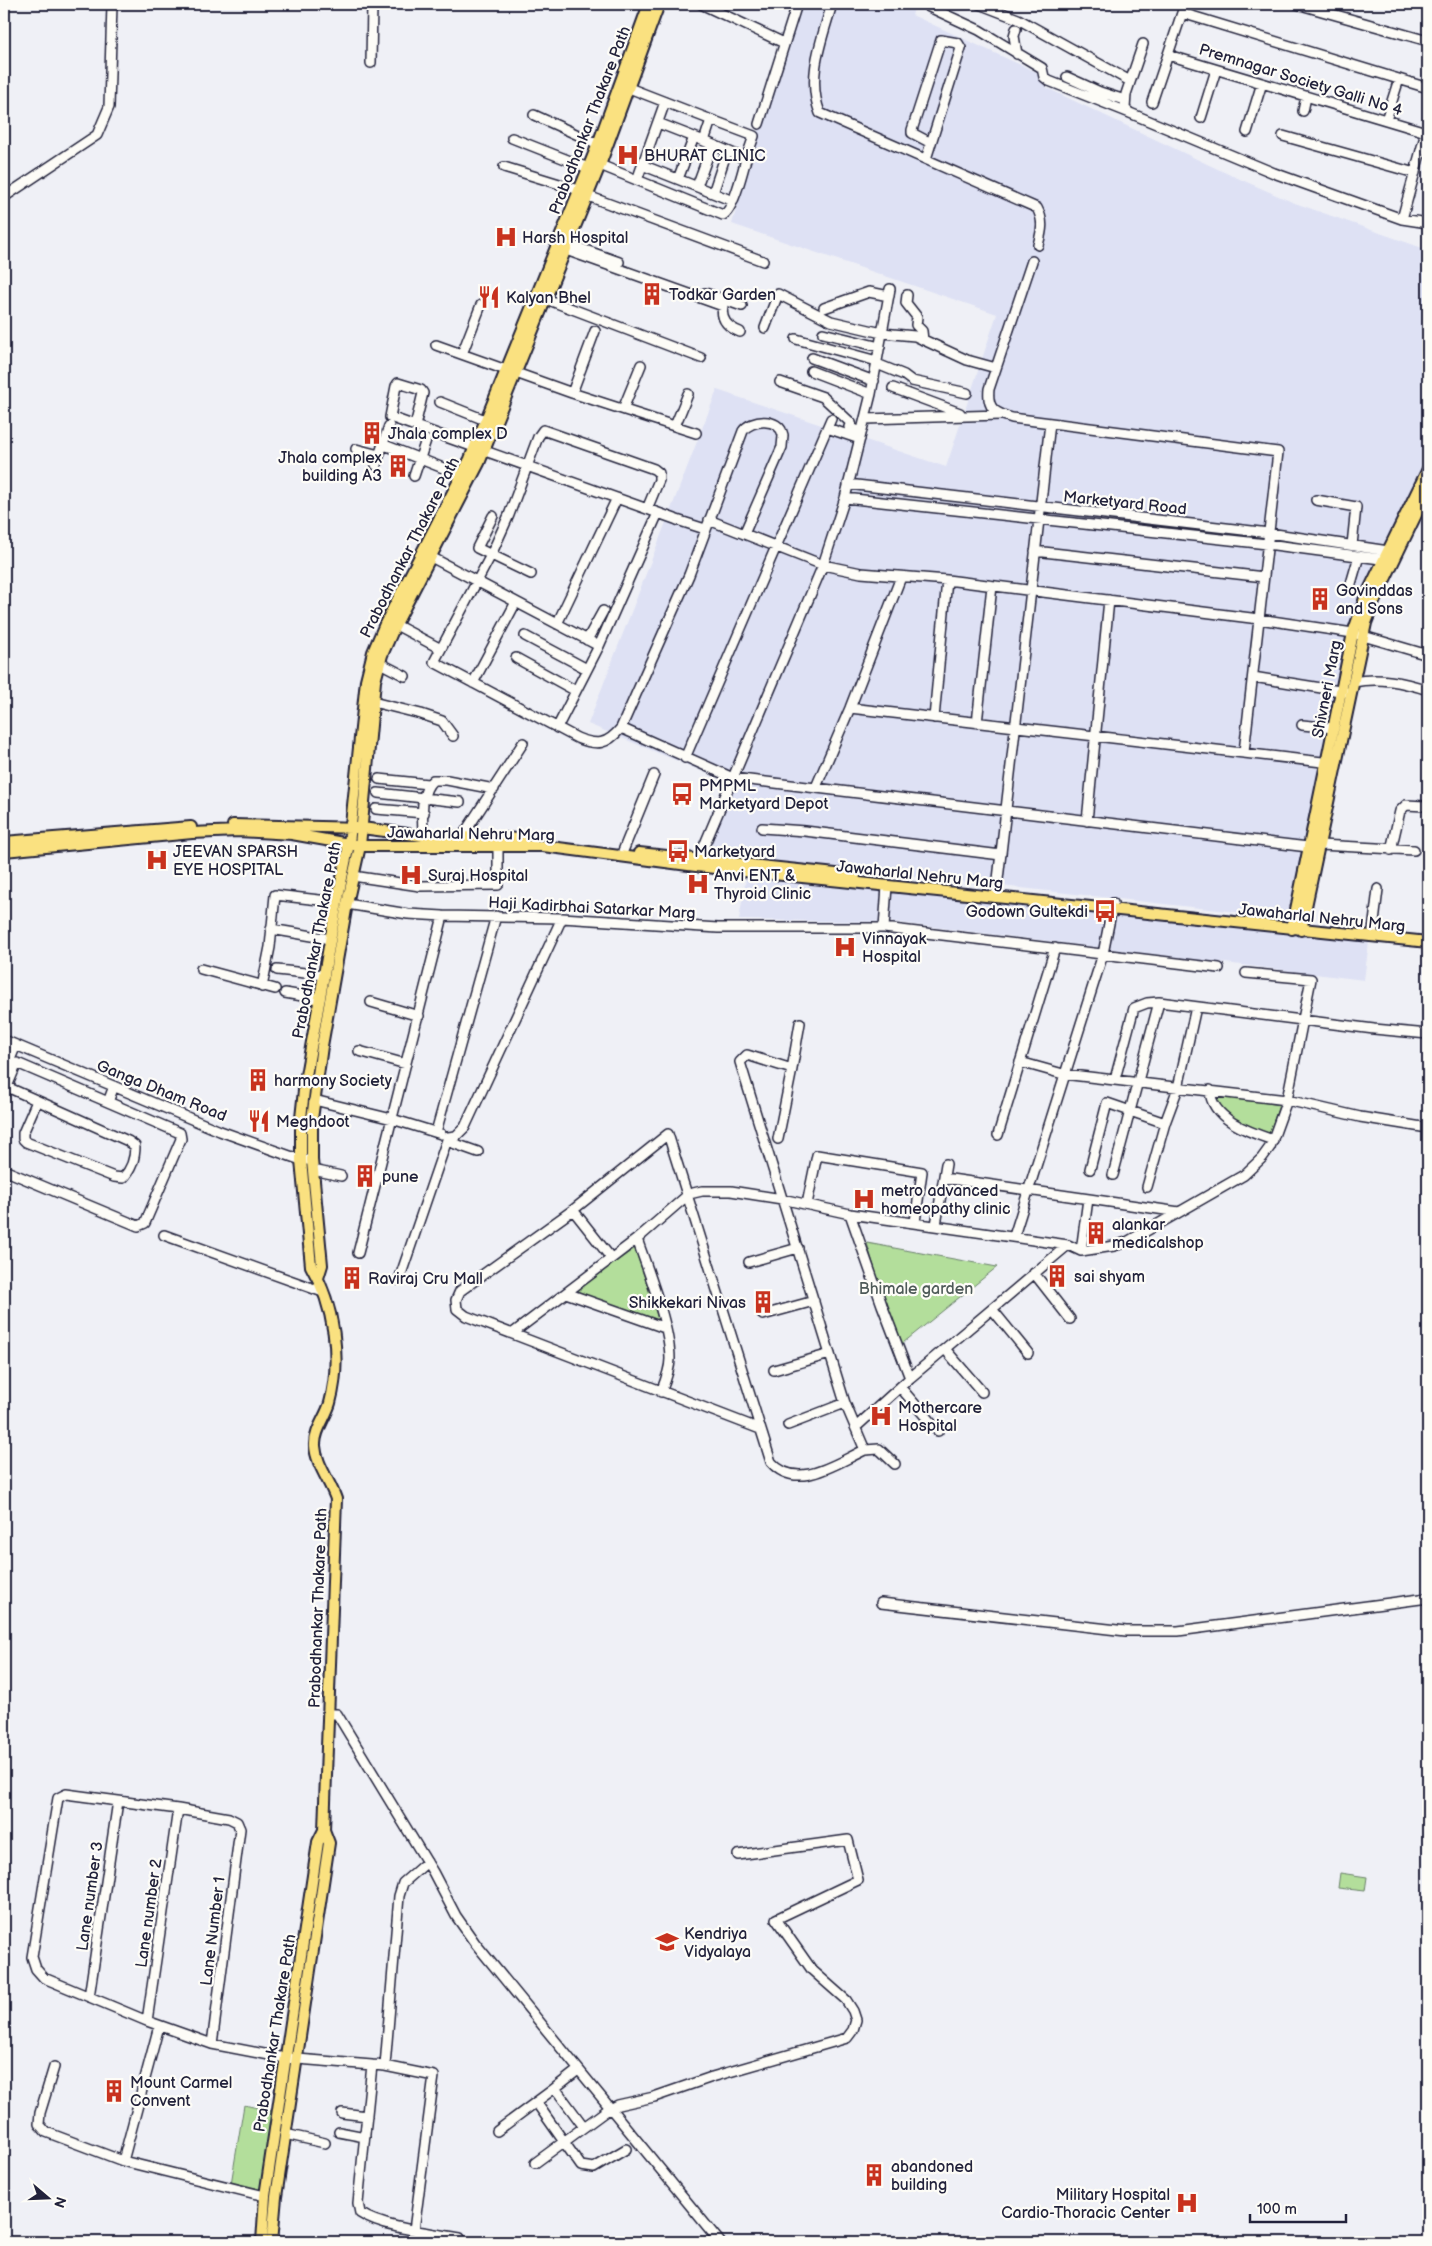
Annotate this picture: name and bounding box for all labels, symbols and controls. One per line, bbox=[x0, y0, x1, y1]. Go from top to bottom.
street label: Prabodhankar Thakare Path bbox=[546, 24, 635, 217]
street label: Premnagar Society Galli No 4 bbox=[1197, 40, 1405, 121]
hospital icon: BHURAT CLINIC bbox=[615, 142, 641, 168]
place label: BHURAT CLINIC bbox=[644, 147, 766, 166]
hospital icon: Harsh Hospital bbox=[493, 224, 519, 250]
place label: Harsh Hospital bbox=[522, 229, 628, 248]
building icon: Todkar Garden bbox=[639, 281, 665, 307]
restaurant icon: Kalyan Bhel bbox=[476, 284, 502, 310]
place label: Todkar Garden bbox=[669, 286, 776, 305]
place label: Kalyan Bhel bbox=[506, 289, 591, 308]
building icon: Jhala complex D bbox=[359, 420, 385, 446]
place label: Jhala complex D bbox=[388, 425, 508, 444]
place label: Jhala complex building A3 bbox=[278, 449, 383, 486]
building icon: Jhala complex building A3 bbox=[385, 453, 411, 479]
street label: Prabodhankar Thakare Path bbox=[356, 454, 464, 641]
street label: Marketyard Road bbox=[1062, 488, 1188, 519]
place label: Govinddas and Sons bbox=[1336, 582, 1413, 619]
building icon: Govinddas and Sons bbox=[1307, 586, 1333, 612]
street label: Shivneri Marg bbox=[1309, 639, 1346, 740]
place label: PMPML Marketyard Depot bbox=[699, 777, 829, 814]
bus stop icon: PMPML Marketyard Depot bbox=[669, 781, 695, 807]
street label: Jawaharlal Nehru Marg bbox=[387, 824, 555, 845]
bus stop icon: Marketyard bbox=[665, 838, 691, 864]
street label: Prabodhankar Thakare Path bbox=[289, 840, 346, 1040]
place label: JEEVAN SPARSH EYE HOSPITAL bbox=[173, 843, 298, 880]
place label: Marketyard bbox=[694, 843, 775, 862]
hospital icon: JEEVAN SPARSH EYE HOSPITAL bbox=[144, 847, 170, 873]
street label: Jawaharlal Nehru Marg bbox=[835, 857, 1004, 894]
hospital icon: Suraj Hospital bbox=[398, 862, 424, 888]
place label: Suraj Hospital bbox=[428, 867, 528, 886]
place label: Anvi ENT & Thyroid Clinic bbox=[714, 867, 811, 904]
hospital icon: Anvi ENT & Thyroid Clinic bbox=[685, 871, 711, 897]
street label: Haji Kadirbhai Satarkar Marg bbox=[488, 894, 696, 923]
bus stop icon: Godown Gultekdi bbox=[1092, 898, 1118, 924]
street label: Jawaharlal Nehru Marg bbox=[1237, 900, 1406, 937]
place label: Godown Gultekdi bbox=[966, 903, 1088, 922]
place label: Vinnayak Hospital bbox=[862, 930, 927, 967]
hospital icon: Vinnayak Hospital bbox=[832, 934, 858, 960]
street label: Ganga Dham Road bbox=[94, 1057, 229, 1126]
building icon: harmony Society bbox=[245, 1067, 271, 1093]
place label: harmony Society bbox=[274, 1072, 393, 1091]
restaurant icon: Meghdoot bbox=[246, 1108, 272, 1134]
place label: Meghdoot bbox=[276, 1113, 350, 1132]
building icon: pune bbox=[352, 1163, 378, 1189]
place label: pune bbox=[382, 1168, 419, 1187]
place label: metro advanced homeopathy clinic bbox=[881, 1182, 1010, 1219]
hospital icon: metro advanced homeopathy clinic bbox=[851, 1186, 877, 1212]
place label: alankar medicalshop bbox=[1112, 1216, 1204, 1253]
building icon: alankar medicalshop bbox=[1083, 1220, 1109, 1246]
building icon: sai shyam bbox=[1044, 1263, 1070, 1289]
building icon: Raviraj Cru Mall bbox=[339, 1265, 365, 1291]
place label: sai shyam bbox=[1074, 1268, 1145, 1287]
place label: Raviraj Cru Mall bbox=[368, 1270, 483, 1289]
park label: Bhimale garden bbox=[859, 1280, 973, 1299]
building icon: Shikkekari Nivas bbox=[750, 1289, 776, 1315]
place label: Shikkekari Nivas bbox=[629, 1294, 746, 1313]
place label: Mothercare Hospital bbox=[898, 1399, 982, 1436]
hospital icon: Mothercare Hospital bbox=[868, 1403, 894, 1429]
street label: Prabodhankar Thakare Path bbox=[306, 1508, 331, 1708]
street label: Lane number 3 bbox=[73, 1840, 108, 1952]
street label: Lane number 2 bbox=[132, 1857, 167, 1969]
street label: Lane Number 1 bbox=[197, 1876, 230, 1987]
place label: Kendriya Vidyalaya bbox=[684, 1925, 751, 1962]
school or university icon: Kendriya Vidyalaya bbox=[654, 1929, 680, 1955]
street label: Prabodhankar Thakare Path bbox=[250, 1933, 301, 2134]
place label: Mount Carmel Convent bbox=[130, 2074, 232, 2111]
building icon: Mount Carmel Convent bbox=[101, 2078, 127, 2104]
place label: abandoned building bbox=[891, 2158, 973, 2195]
building icon: abandoned building bbox=[861, 2162, 887, 2188]
north arrow bbox=[22, 2174, 72, 2224]
place label: Military Hospital Cardio-Thoracic Center bbox=[1001, 2186, 1170, 2223]
hospital icon: Military Hospital Cardio-Thoracic Center bbox=[1174, 2190, 1200, 2216]
scale bar bbox=[1250, 2191, 1346, 2223]
text: N bbox=[50, 2194, 70, 2210]
text: 100 m bbox=[1257, 2200, 1297, 2219]

